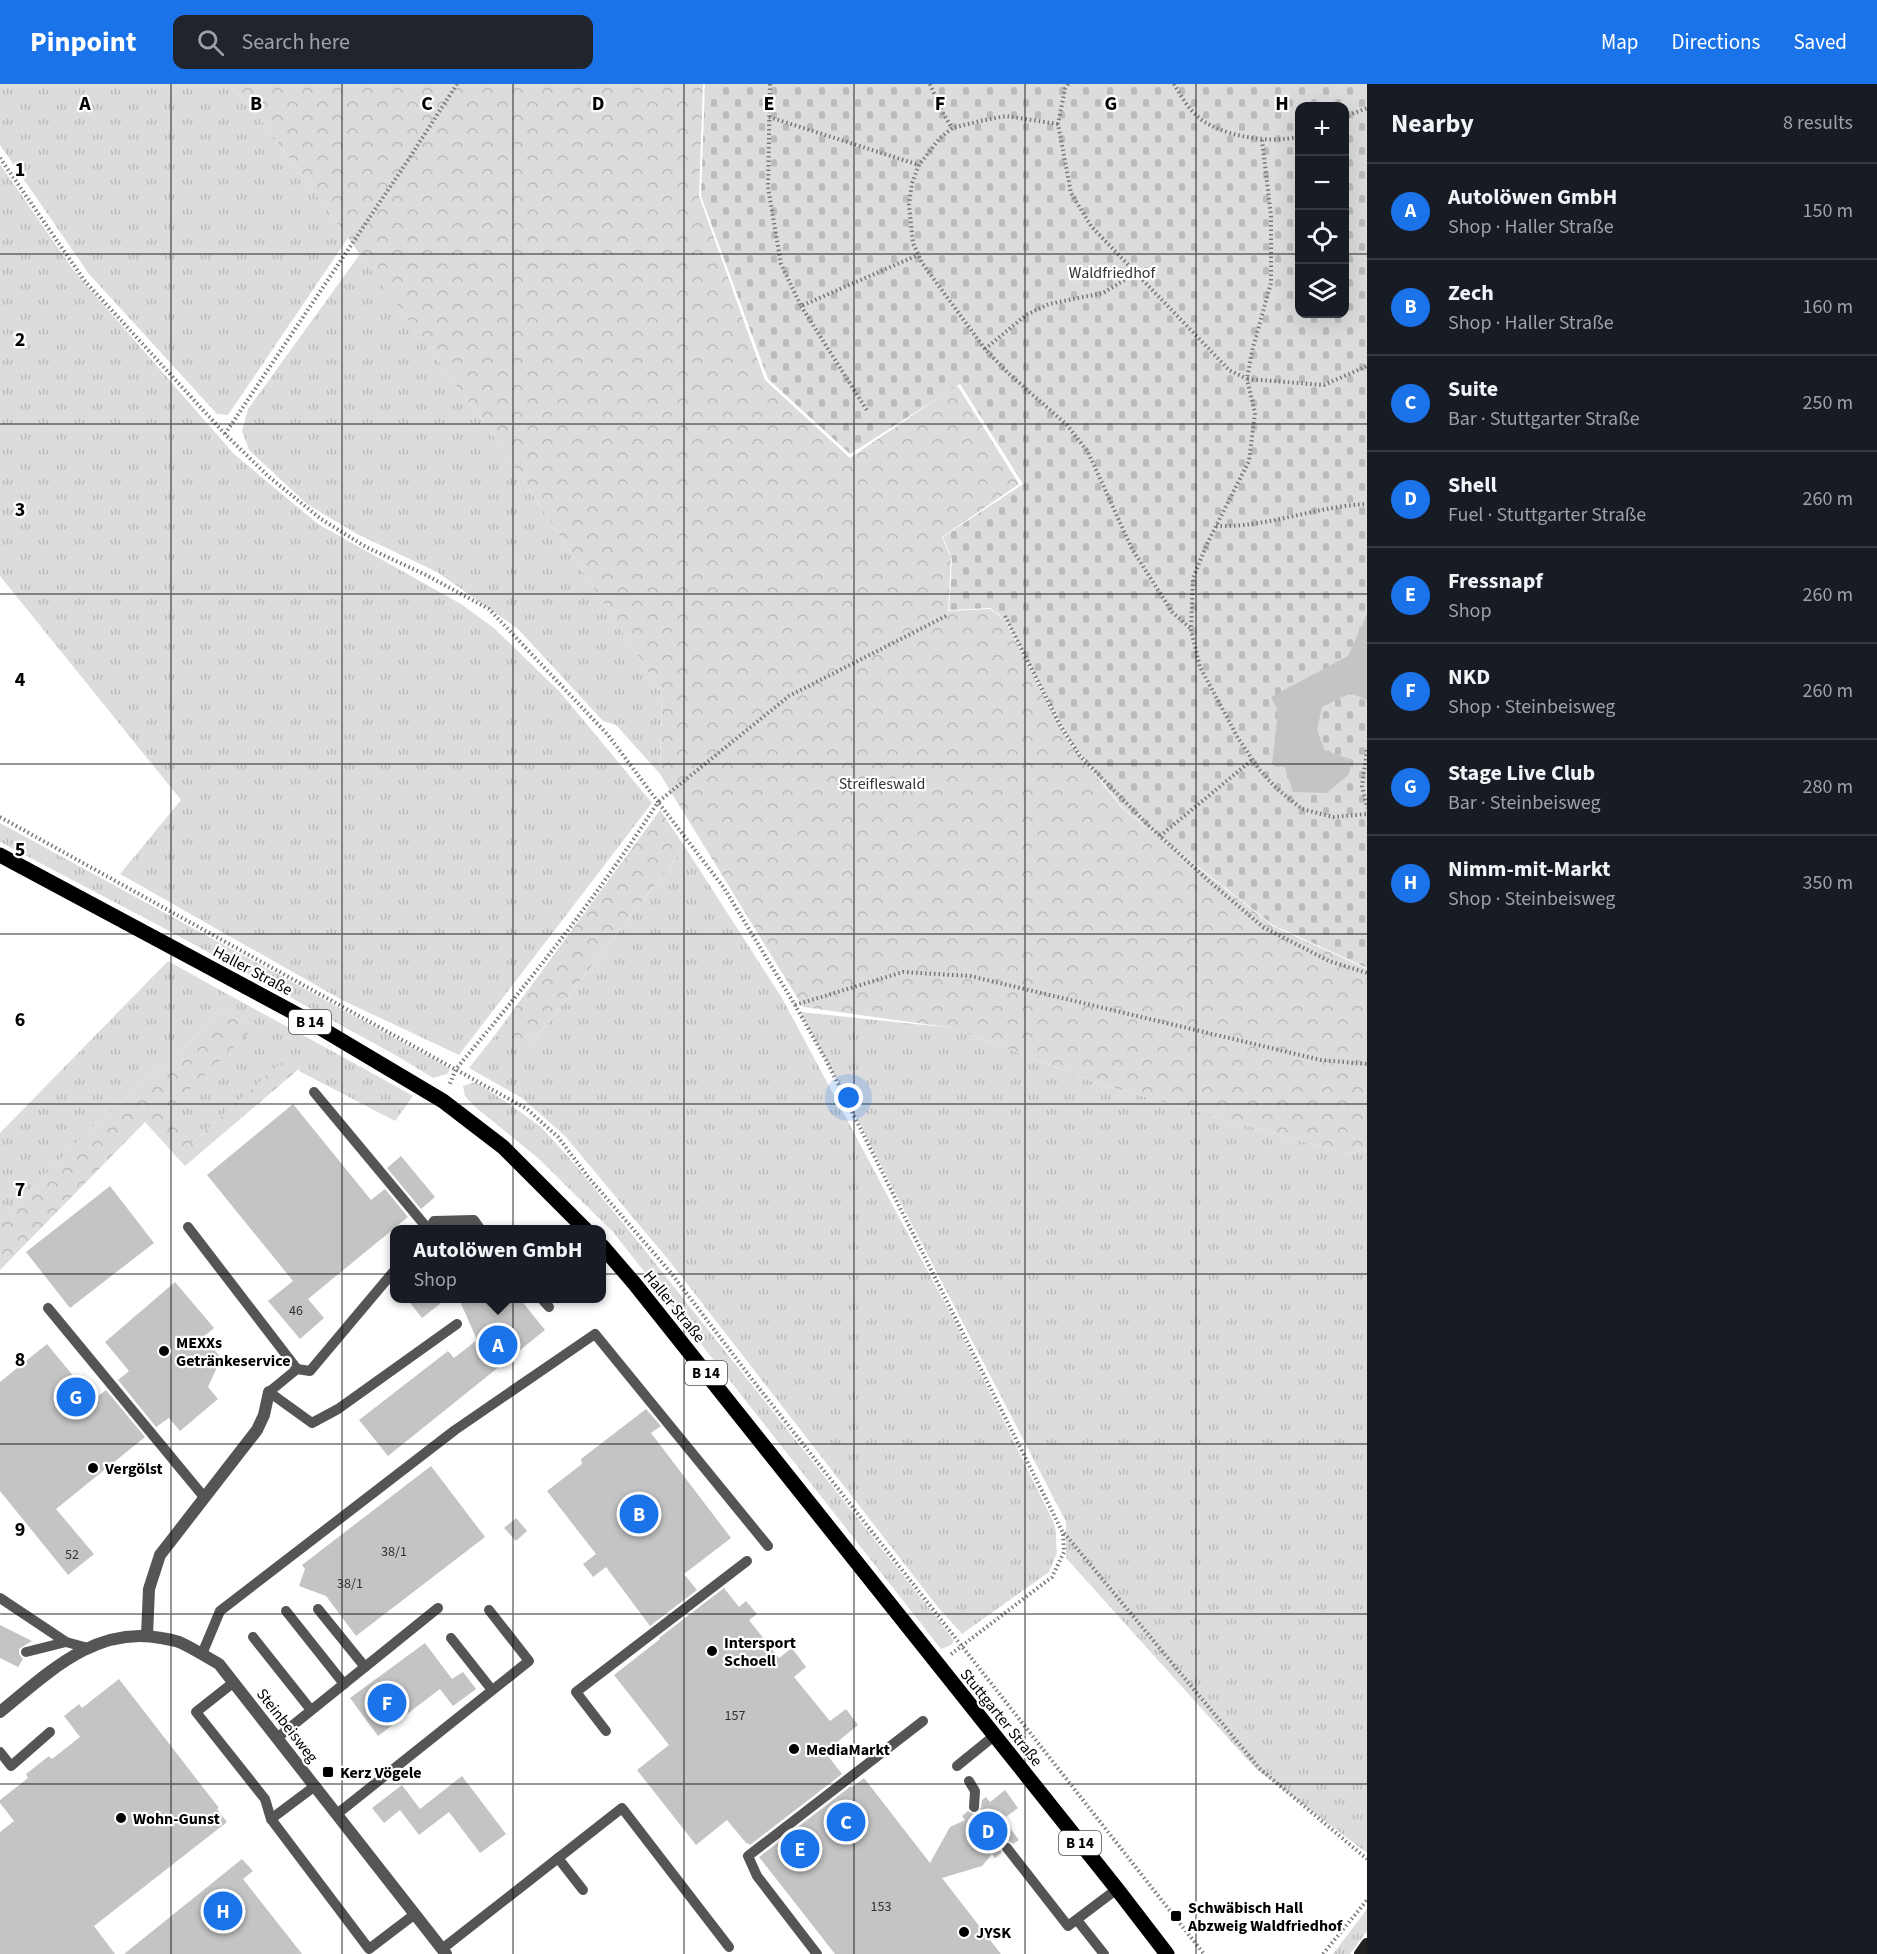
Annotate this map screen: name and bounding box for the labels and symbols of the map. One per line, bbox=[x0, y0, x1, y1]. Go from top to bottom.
text: A bbox=[78, 90, 91, 118]
text: B bbox=[250, 90, 262, 118]
text: C bbox=[421, 90, 433, 118]
text: D bbox=[592, 90, 604, 118]
text: E bbox=[764, 90, 774, 118]
text: F bbox=[935, 90, 945, 118]
text: G bbox=[1105, 90, 1117, 118]
text: H bbox=[1275, 90, 1289, 118]
text: 1 bbox=[15, 156, 25, 184]
park label: Waldfriedhof bbox=[1069, 262, 1156, 284]
text: 2 bbox=[15, 326, 25, 354]
text: 3 bbox=[15, 496, 25, 524]
text: 4 bbox=[15, 666, 26, 694]
park label: Streifleswald bbox=[839, 773, 925, 795]
text: 5 bbox=[15, 836, 25, 864]
street label: Haller Straße bbox=[209, 941, 296, 1001]
text: 6 bbox=[15, 1006, 25, 1034]
road number: B 14 bbox=[289, 1010, 331, 1034]
your location bbox=[834, 1083, 863, 1112]
text: 7 bbox=[15, 1176, 25, 1204]
street label: Haller Straße bbox=[638, 1266, 710, 1348]
house number: 46 bbox=[289, 1301, 303, 1321]
pin: A bbox=[478, 1322, 518, 1368]
place label: MEXXs Getränkeservice bbox=[176, 1332, 291, 1372]
marker: MEXXs Getränkeservice bbox=[157, 1344, 171, 1358]
text: 8 bbox=[15, 1346, 25, 1374]
road number: B 14 bbox=[685, 1361, 727, 1385]
pin: G bbox=[56, 1374, 96, 1420]
place label: Vergölst bbox=[104, 1458, 163, 1480]
marker: Vergölst bbox=[86, 1461, 100, 1475]
pin: B bbox=[620, 1492, 658, 1536]
text: 9 bbox=[15, 1516, 25, 1544]
house number: 38/1 bbox=[381, 1542, 407, 1562]
house number: 52 bbox=[65, 1545, 79, 1565]
house number: 38/1 bbox=[337, 1574, 363, 1594]
place label: Intersport Schoell bbox=[724, 1632, 796, 1672]
marker: Intersport Schoell bbox=[705, 1644, 719, 1658]
street label: Stuttgarter Straße bbox=[955, 1664, 1048, 1771]
pin: F bbox=[368, 1680, 406, 1726]
street label: Steinbeisweg bbox=[251, 1684, 323, 1767]
house number: 157 bbox=[725, 1706, 745, 1726]
place label: MediaMarkt bbox=[806, 1739, 890, 1761]
marker: MediaMarkt bbox=[787, 1742, 801, 1756]
place label: Kerz Vögele bbox=[340, 1762, 422, 1784]
marker: Kerz Vögele bbox=[321, 1765, 335, 1779]
pin: C bbox=[826, 1800, 866, 1844]
place label: Wohn-Gunst bbox=[133, 1808, 220, 1830]
pin: D bbox=[968, 1808, 1008, 1854]
marker: Wohn-Gunst bbox=[114, 1811, 128, 1825]
pin: E bbox=[780, 1826, 820, 1872]
road number: B 14 bbox=[1059, 1831, 1101, 1855]
pin: H bbox=[204, 1888, 242, 1934]
house number: 153 bbox=[871, 1897, 891, 1917]
place label: Schwäbisch Hall Abzweig Waldfriedhof bbox=[1187, 1897, 1343, 1937]
marker: Schwäbisch Hall Abzweig Waldfriedhof bbox=[1169, 1909, 1183, 1923]
place label: JYSK bbox=[976, 1922, 1011, 1944]
marker: JYSK bbox=[957, 1925, 971, 1939]

